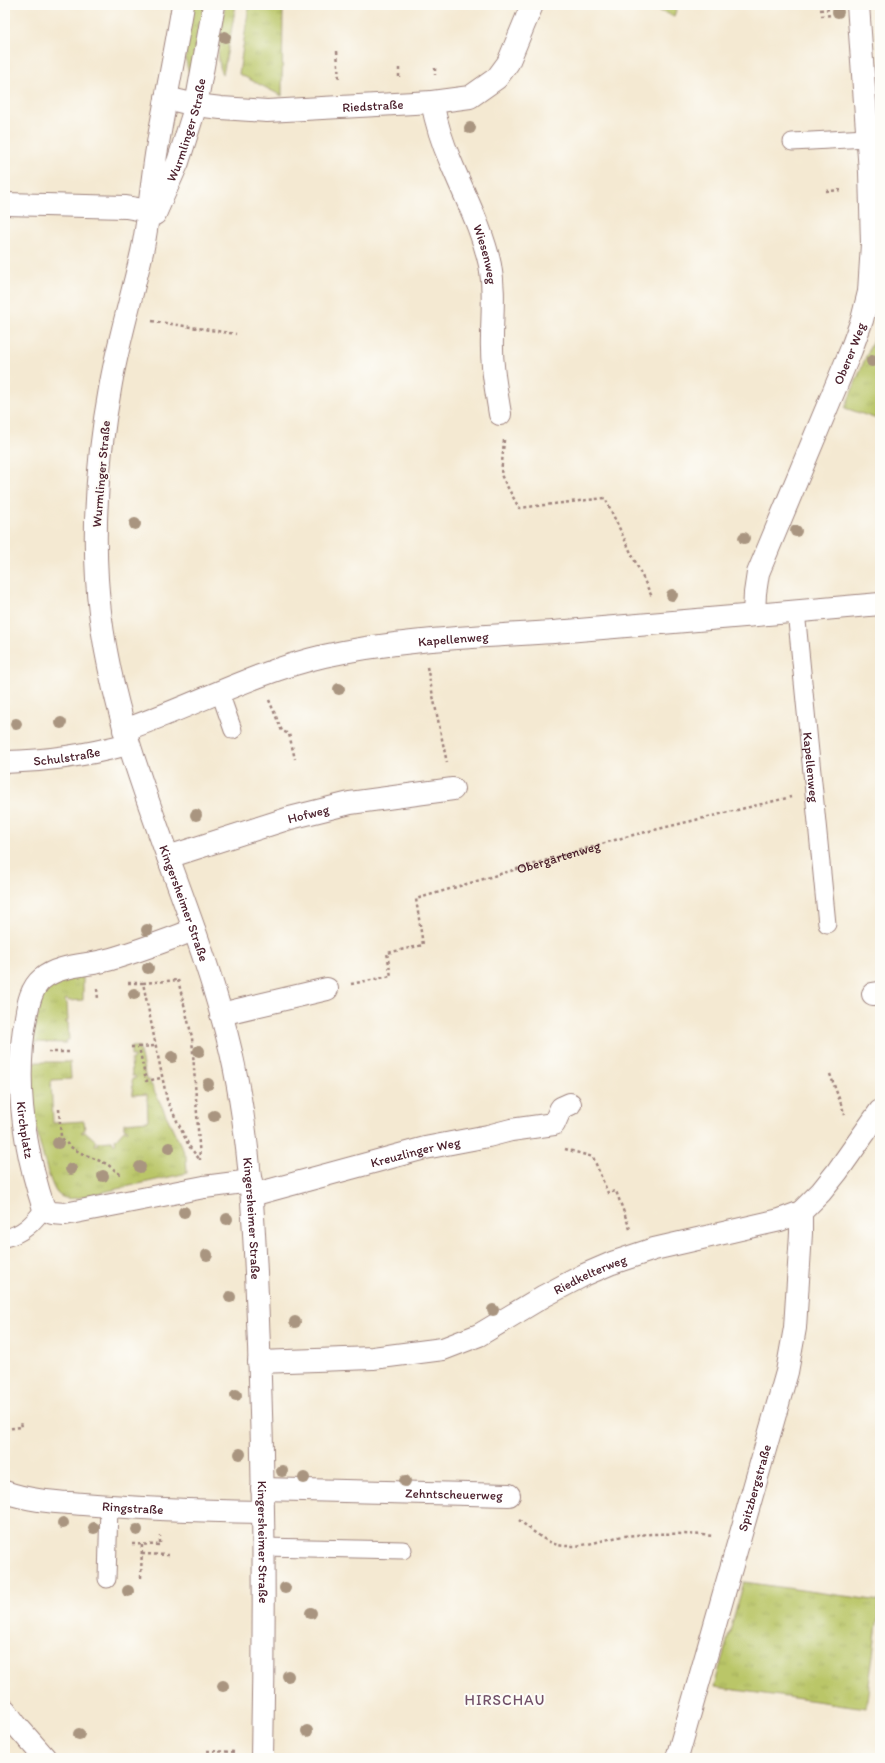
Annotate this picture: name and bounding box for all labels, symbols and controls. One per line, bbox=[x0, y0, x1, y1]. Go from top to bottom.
street label: Wurmlinger Straße bbox=[163, 77, 208, 184]
street label: Riedstraße bbox=[342, 96, 404, 114]
street label: Wiesenweg bbox=[471, 222, 500, 285]
street label: Oberer Weg bbox=[830, 320, 868, 387]
street label: Wurmlinger Straße bbox=[89, 420, 113, 528]
street label: Kapellenweg bbox=[417, 628, 489, 649]
street label: Kapellenweg bbox=[801, 731, 822, 804]
street label: Schulstraße bbox=[33, 744, 101, 768]
street label: Hofweg bbox=[286, 801, 331, 826]
street label: Obergärtenweg bbox=[515, 837, 602, 876]
street label: Kingersheimer Straße bbox=[157, 843, 212, 963]
street label: Kirchplatz bbox=[14, 1101, 38, 1160]
street label: Kreuzlinger Weg bbox=[369, 1134, 462, 1170]
street label: Kingersheimer Straße bbox=[241, 1156, 264, 1280]
street label: Riedkelterweg bbox=[551, 1251, 629, 1297]
street label: Spitzbergstraße bbox=[734, 1443, 774, 1533]
street label: Kingersheimer Straße bbox=[255, 1481, 271, 1603]
street label: Zehntscheuerweg bbox=[405, 1485, 503, 1502]
street label: Ringstraße bbox=[102, 1498, 164, 1517]
district label: HIRSCHAU bbox=[465, 1691, 545, 1709]

